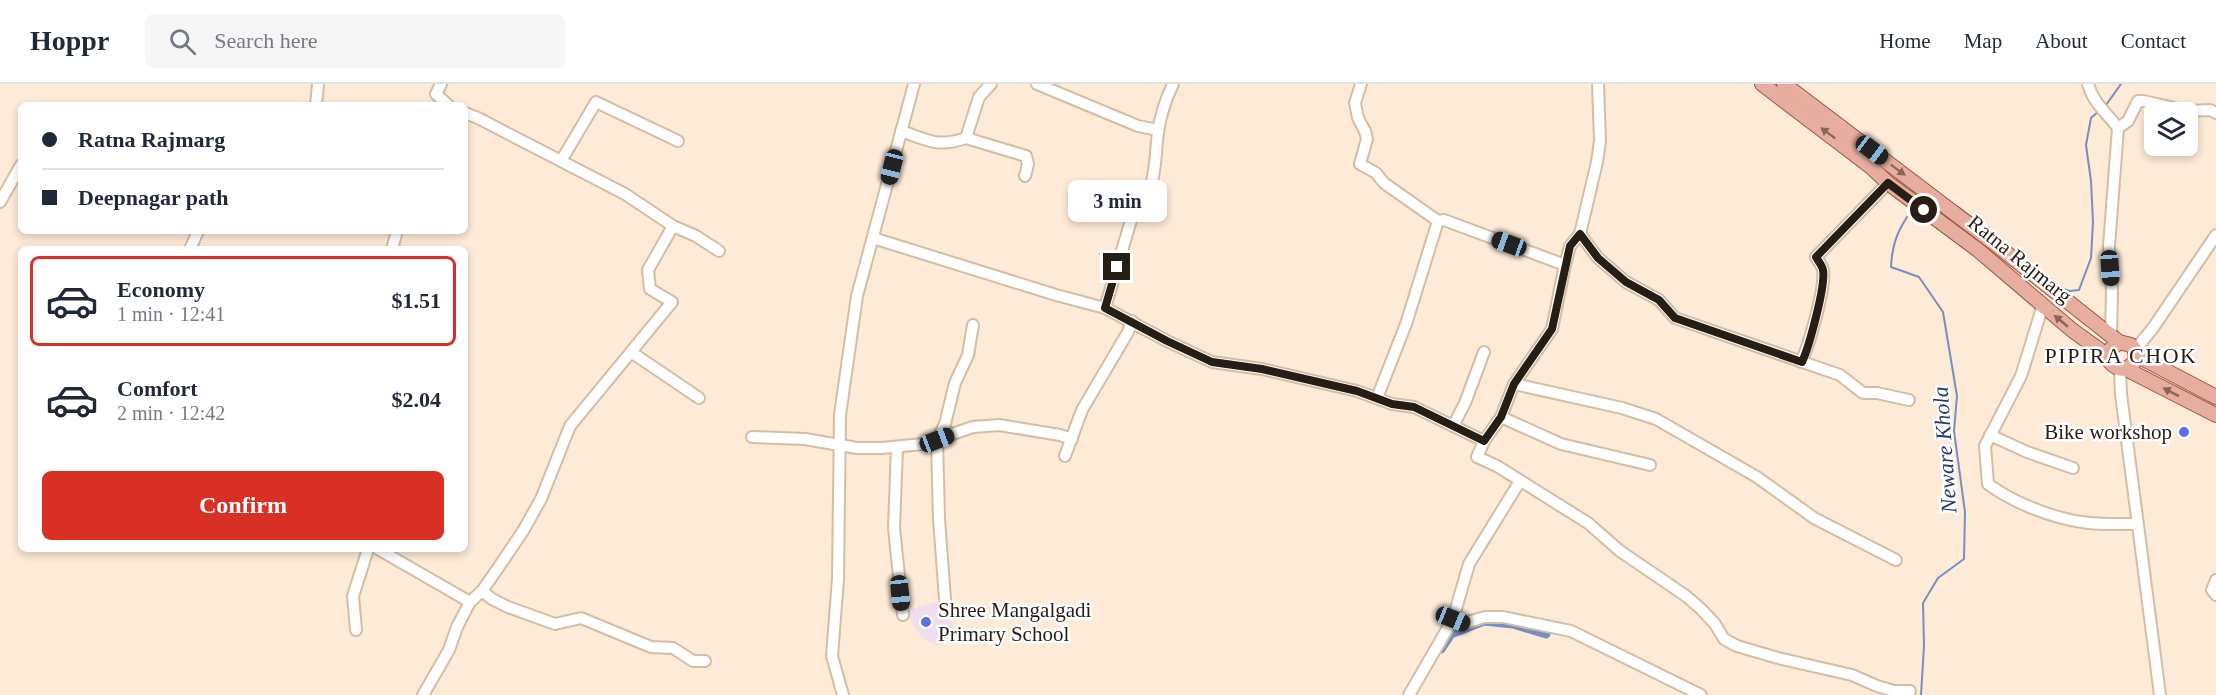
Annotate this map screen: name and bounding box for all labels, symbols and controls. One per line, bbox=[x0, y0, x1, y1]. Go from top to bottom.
search box bbox=[145, 14, 565, 68]
text: Hoppr bbox=[30, 25, 109, 56]
icon: search bbox=[166, 25, 199, 58]
text: Search here bbox=[214, 28, 318, 53]
text: Home bbox=[1879, 29, 1931, 53]
text: Map bbox=[1964, 29, 2002, 53]
text: About bbox=[2035, 29, 2088, 53]
text: Contact bbox=[2121, 29, 2186, 53]
map controls bbox=[2144, 102, 2198, 156]
button: layers bbox=[2144, 102, 2198, 156]
text: Ratna Rajmarg bbox=[78, 127, 225, 152]
one-way arrow bbox=[1820, 128, 1835, 140]
car bbox=[1852, 132, 1892, 168]
car bbox=[879, 147, 905, 187]
one-way arrow bbox=[1890, 164, 1906, 176]
callout: 3 min bbox=[1068, 180, 1166, 222]
text: Deepnagar path bbox=[78, 185, 229, 210]
text: 3 min bbox=[1093, 190, 1142, 212]
route start bbox=[1910, 196, 1937, 223]
street label: Ratna Rajmarg bbox=[1963, 210, 2077, 308]
car bbox=[1489, 229, 1529, 259]
car bbox=[2100, 249, 2120, 287]
route end bbox=[1103, 253, 1130, 280]
icon: car bbox=[45, 274, 99, 328]
text: Economy bbox=[117, 277, 205, 302]
text: $1.51 bbox=[392, 288, 441, 313]
text: 1 min · 12:41 bbox=[117, 303, 225, 325]
one-way arrow bbox=[2054, 315, 2069, 328]
district label: PIPIRA CHOK bbox=[2045, 343, 2197, 368]
icon: car bbox=[45, 373, 99, 427]
text: Comfort bbox=[117, 376, 198, 401]
water label: Neware Khola bbox=[1928, 386, 1961, 515]
text: $2.04 bbox=[392, 387, 441, 412]
one-way arrow bbox=[2163, 387, 2180, 396]
text: 2 min · 12:42 bbox=[117, 402, 225, 424]
place label: Bike workshop bbox=[2044, 420, 2172, 444]
car bbox=[917, 425, 957, 455]
marker: Bike workshop bbox=[2177, 425, 2191, 439]
button: Confirm bbox=[42, 471, 444, 540]
car bbox=[889, 574, 911, 612]
place label: Shree Mangalgadi Primary School bbox=[938, 598, 1092, 646]
car bbox=[1433, 604, 1473, 634]
marker: Shree Mangalgadi Primary School bbox=[919, 615, 933, 629]

